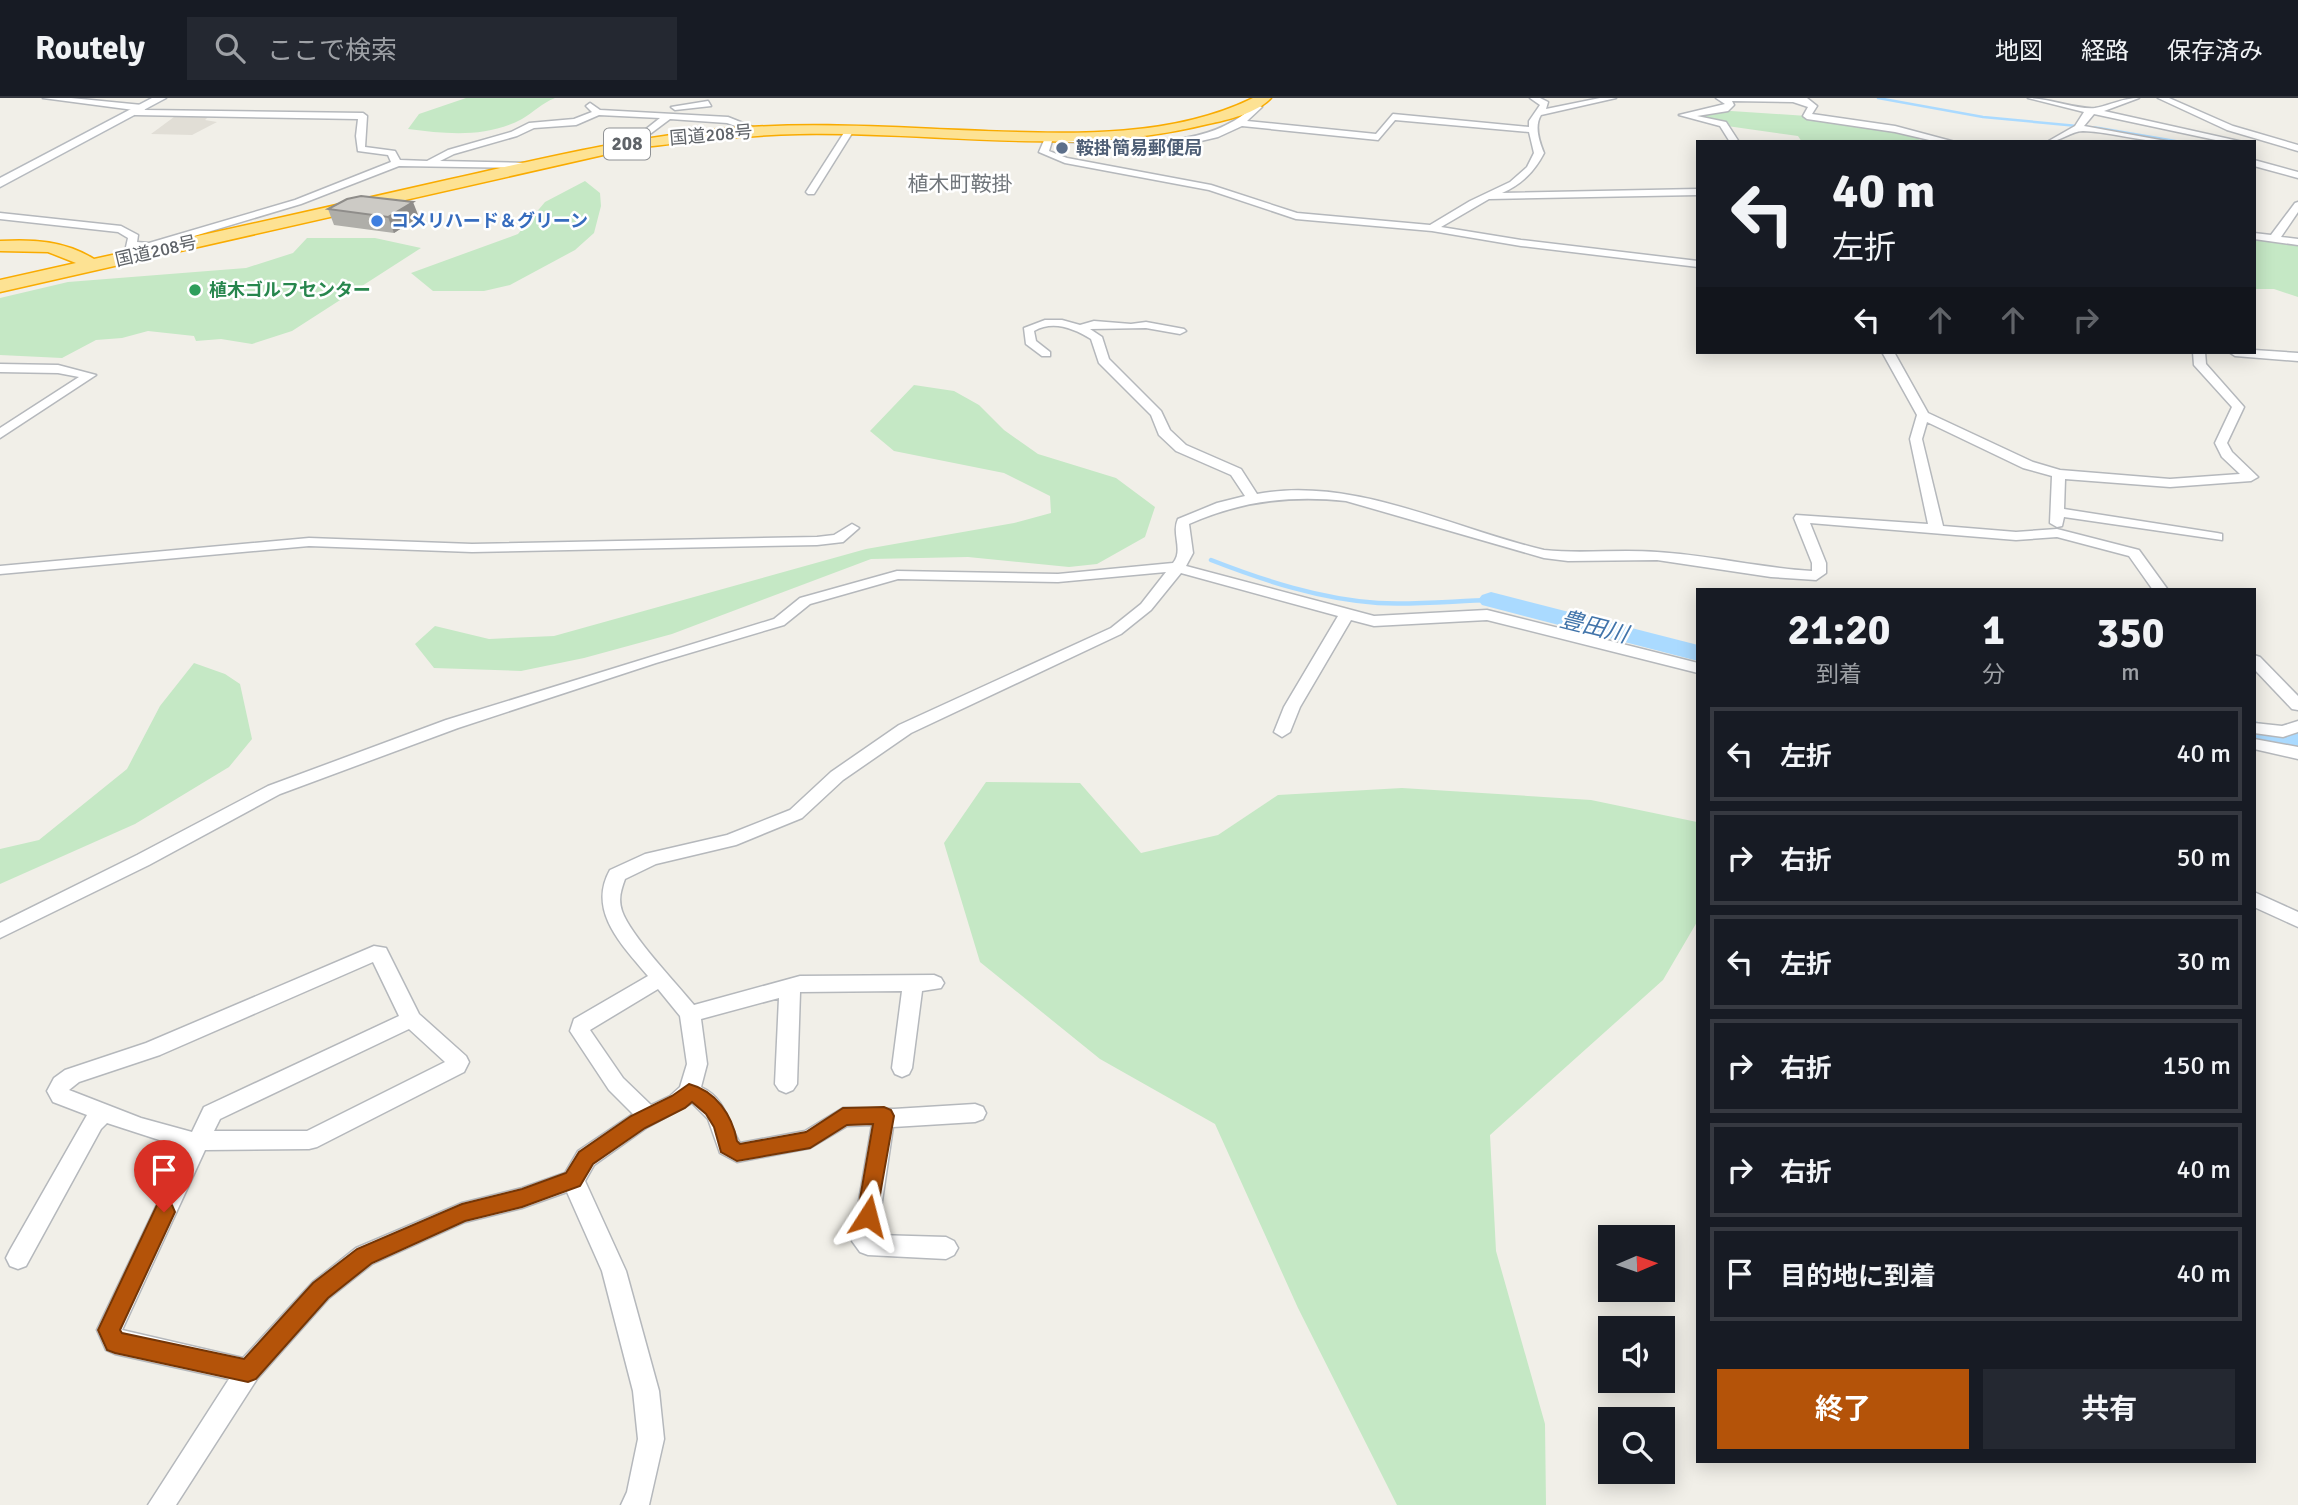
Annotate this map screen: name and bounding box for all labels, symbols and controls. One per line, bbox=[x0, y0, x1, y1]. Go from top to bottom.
search box bbox=[187, 17, 677, 80]
text: Routely bbox=[35, 28, 145, 69]
icon: search bbox=[211, 29, 249, 67]
text: ここで検索 bbox=[267, 35, 397, 67]
text: 地図 bbox=[1995, 36, 2043, 66]
text: 経路 bbox=[2081, 36, 2129, 66]
text: 保存済み bbox=[2167, 36, 2263, 66]
street label: 国道208号 bbox=[669, 120, 753, 150]
road number: 208 bbox=[604, 128, 650, 159]
place label: 鞍掛簡易郵便局 bbox=[1076, 137, 1202, 159]
marker: 鞍掛簡易郵便局 bbox=[1054, 140, 1070, 156]
text: 40 m bbox=[1832, 161, 1935, 221]
icon: left bbox=[1717, 168, 1808, 259]
district label: 植木町鞍掛 bbox=[908, 171, 1013, 197]
place label: コメリハード＆グリーン bbox=[391, 210, 588, 232]
marker: コメリハード＆グリーン bbox=[369, 213, 385, 229]
text: 左折 bbox=[1832, 228, 1896, 267]
street label: 国道208号 bbox=[113, 231, 199, 271]
place label: 植木ゴルフセンター bbox=[209, 279, 371, 301]
marker: 植木ゴルフセンター bbox=[187, 282, 203, 298]
icon: left bbox=[1848, 301, 1886, 339]
icon: ahead bbox=[1921, 301, 1959, 339]
icon: ahead bbox=[1994, 301, 2032, 339]
icon: right bbox=[2067, 301, 2105, 339]
water label: 豊田川 bbox=[1557, 605, 1634, 650]
text: 21:20 bbox=[1787, 605, 1891, 656]
text: 1 bbox=[1982, 605, 2005, 656]
text: 350 bbox=[2096, 608, 2165, 659]
text: m bbox=[2121, 658, 2140, 687]
text: 到着 bbox=[1816, 660, 1862, 689]
text: 分 bbox=[1982, 660, 2005, 689]
icon: left bbox=[1721, 735, 1759, 773]
text: 40 m bbox=[2176, 738, 2231, 770]
text: 左折 bbox=[1780, 741, 1832, 773]
icon: right bbox=[1721, 839, 1759, 877]
text: 50 m bbox=[2176, 842, 2231, 874]
text: 右折 bbox=[1780, 845, 1832, 877]
icon: left bbox=[1721, 943, 1759, 981]
text: 30 m bbox=[2176, 946, 2231, 978]
text: 左折 bbox=[1780, 949, 1832, 981]
icon: right bbox=[1721, 1047, 1759, 1085]
text: 150 m bbox=[2162, 1050, 2231, 1082]
text: 右折 bbox=[1780, 1053, 1832, 1085]
pin bbox=[134, 1140, 194, 1212]
icon: arrive bbox=[145, 1151, 183, 1189]
icon: right bbox=[1721, 1151, 1759, 1189]
text: 40 m bbox=[2176, 1154, 2231, 1186]
text: 右折 bbox=[1780, 1157, 1832, 1189]
position arrow bbox=[831, 1179, 905, 1253]
north arrow bbox=[1598, 1225, 1675, 1302]
map controls bbox=[1598, 1225, 1675, 1484]
icon: arrive bbox=[1721, 1255, 1759, 1293]
text: 40 m bbox=[2176, 1258, 2231, 1290]
text: 目的地に到着 bbox=[1780, 1261, 1936, 1293]
button: sound bbox=[1598, 1316, 1675, 1393]
button: 終了 bbox=[1717, 1369, 1969, 1449]
button: 共有 bbox=[1983, 1369, 2235, 1449]
button: search bbox=[1598, 1407, 1675, 1484]

